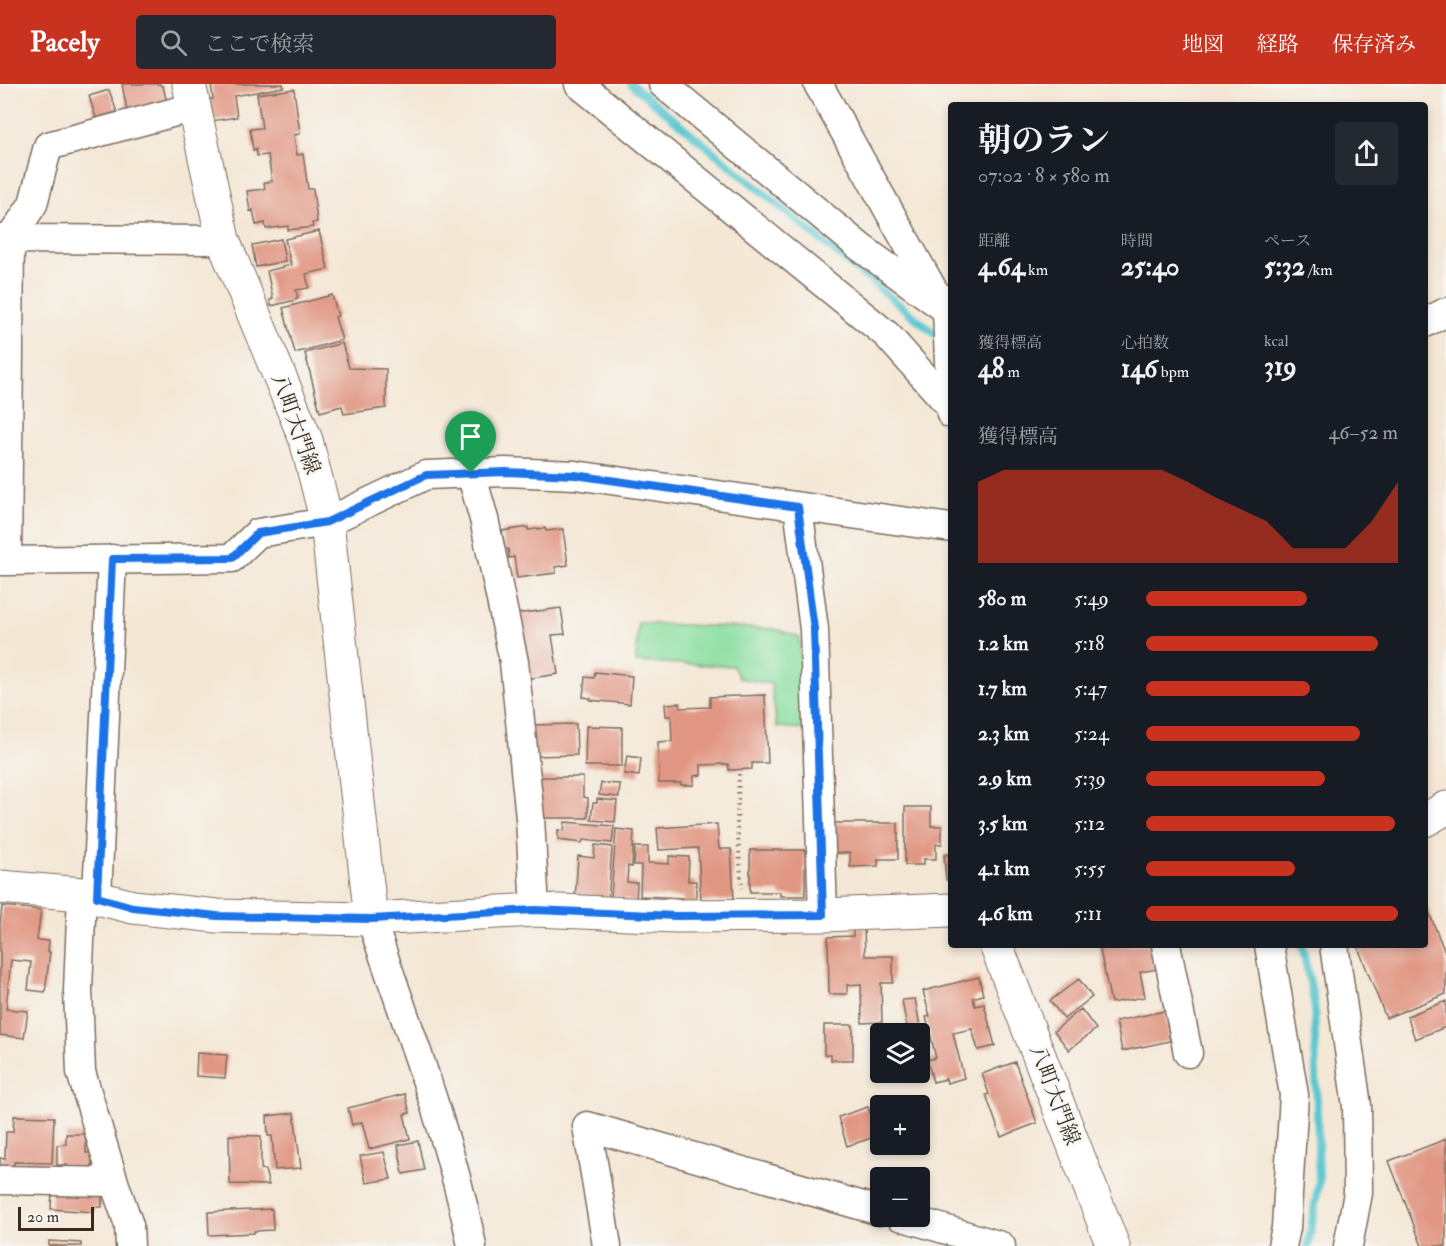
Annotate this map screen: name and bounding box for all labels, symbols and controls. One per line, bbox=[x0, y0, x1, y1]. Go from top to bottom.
search box bbox=[136, 15, 556, 69]
text: Pacely bbox=[30, 25, 100, 60]
icon: search bbox=[157, 26, 190, 59]
text: ここで検索 bbox=[205, 30, 315, 58]
text: 地図 bbox=[1182, 31, 1224, 58]
text: 経路 bbox=[1257, 31, 1299, 58]
text: 保存済み bbox=[1332, 31, 1416, 58]
text: 朝のラン bbox=[978, 120, 1110, 161]
button: share bbox=[1335, 122, 1398, 185]
text: 07:02 · 8 × 580 m bbox=[978, 163, 1110, 188]
text: 距離 bbox=[978, 231, 1010, 251]
text: 時間 bbox=[1121, 231, 1153, 251]
text: ペース bbox=[1264, 231, 1311, 251]
text: 4.64 bbox=[978, 251, 1025, 283]
text: 25:40 bbox=[1121, 251, 1179, 283]
text: 5:32 bbox=[1264, 251, 1305, 283]
text: km bbox=[1025, 260, 1048, 280]
text: /km bbox=[1305, 260, 1333, 280]
text: kcal bbox=[1264, 331, 1289, 351]
text: 獲得標高 bbox=[978, 333, 1042, 353]
text: 心拍数 bbox=[1121, 333, 1169, 353]
text: 319 bbox=[1264, 351, 1296, 383]
text: 48 bbox=[978, 353, 1004, 385]
text: 146 bbox=[1121, 353, 1157, 385]
text: m bbox=[1004, 362, 1020, 382]
text: bpm bbox=[1157, 362, 1189, 382]
street label: 八町大門線 bbox=[265, 370, 326, 478]
pin bbox=[445, 411, 496, 473]
icon: arrive bbox=[454, 420, 487, 453]
text: 46–52 m bbox=[1328, 420, 1398, 445]
text: 獲得標高 bbox=[978, 424, 1058, 449]
text: 580 m bbox=[978, 586, 1026, 611]
text: 5:49 bbox=[1074, 586, 1109, 611]
text: 1.2 km bbox=[978, 631, 1028, 656]
text: 5:18 bbox=[1074, 631, 1104, 656]
text: 1.7 km bbox=[978, 676, 1027, 701]
text: 5:47 bbox=[1074, 676, 1107, 701]
text: 2.3 km bbox=[978, 721, 1029, 746]
text: 5:24 bbox=[1074, 721, 1109, 746]
text: 2.9 km bbox=[978, 766, 1032, 791]
text: 5:39 bbox=[1074, 766, 1106, 791]
text: 3.5 km bbox=[978, 811, 1027, 836]
text: 5:12 bbox=[1074, 811, 1105, 836]
text: 4.1 km bbox=[978, 856, 1029, 881]
text: 5:55 bbox=[1074, 856, 1105, 881]
text: 4.6 km bbox=[978, 901, 1032, 926]
text: 5:11 bbox=[1074, 901, 1102, 926]
map controls bbox=[870, 1023, 930, 1227]
button: layers bbox=[870, 1023, 930, 1083]
street label: 八町大門線 bbox=[1023, 1041, 1086, 1149]
button: + bbox=[870, 1095, 930, 1155]
button: − bbox=[870, 1167, 930, 1227]
scale bar bbox=[18, 1204, 94, 1232]
text: 20 m bbox=[27, 1207, 59, 1227]

